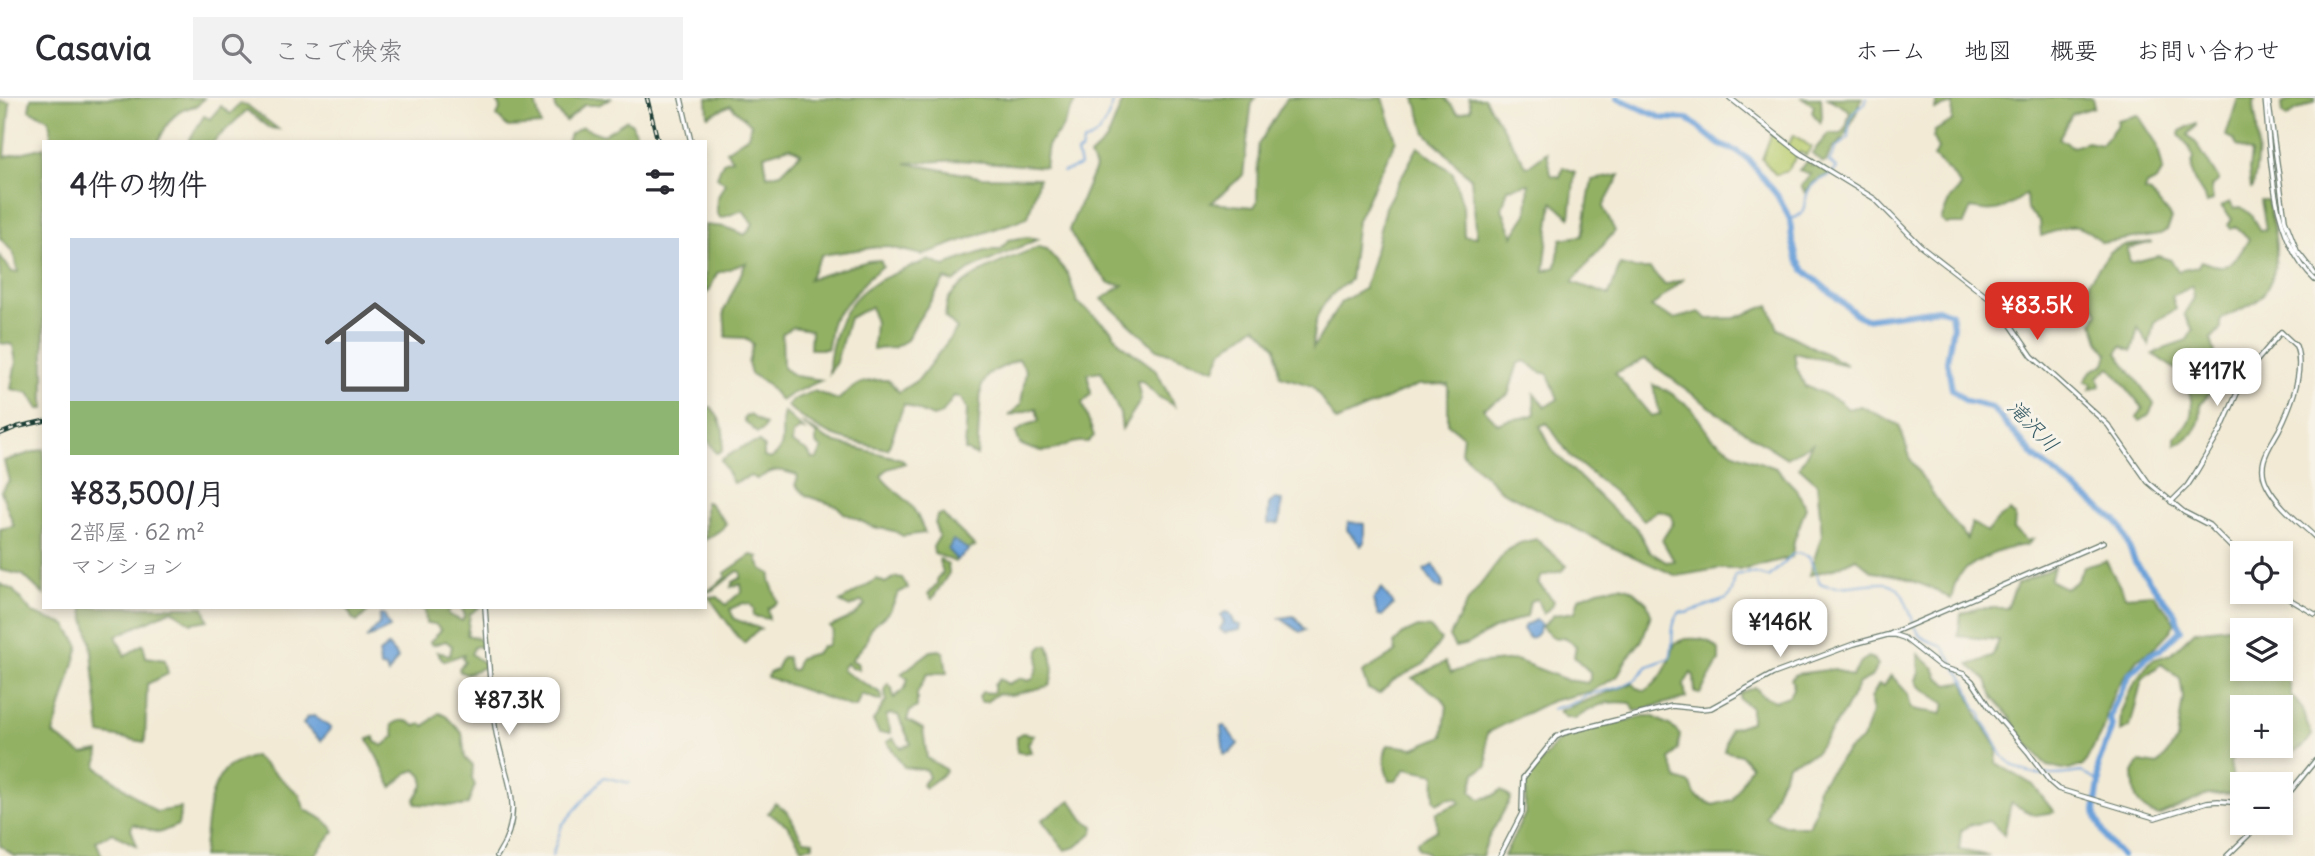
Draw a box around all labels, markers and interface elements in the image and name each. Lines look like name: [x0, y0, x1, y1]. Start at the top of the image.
search box: [193, 17, 683, 80]
text: Casavia: [35, 27, 151, 69]
icon: search: [217, 29, 255, 67]
text: ここで検索: [273, 34, 403, 67]
text: ホーム: [1855, 35, 1926, 65]
text: 地図: [1964, 35, 2012, 65]
text: 概要: [2050, 35, 2098, 65]
text: お問い合わせ: [2136, 35, 2280, 65]
icon: filters: [641, 163, 679, 201]
text: 4件の物件: [70, 165, 207, 203]
pin: ¥83.5K: [1980, 282, 2094, 342]
icon: home: [312, 284, 438, 410]
text: ¥83.5K: [2001, 290, 2073, 319]
pin: ¥117K: [2168, 348, 2266, 408]
text: ¥117K: [2188, 356, 2246, 385]
water label: 滝沢川: [2002, 394, 2065, 458]
text: ¥83,500/月: [70, 474, 225, 512]
text: 2部屋 · 62 m²: [70, 517, 205, 546]
map controls: [2230, 541, 2293, 835]
button: locate: [2230, 541, 2293, 604]
text: マンション: [70, 551, 184, 580]
pin: ¥146K: [1731, 600, 1829, 659]
text: ¥146K: [1748, 607, 1812, 636]
button: layers: [2230, 618, 2293, 681]
pin: ¥87.3K: [452, 678, 566, 737]
text: ¥87.3K: [474, 685, 544, 714]
button: +: [2230, 695, 2293, 758]
button: −: [2230, 772, 2293, 835]

